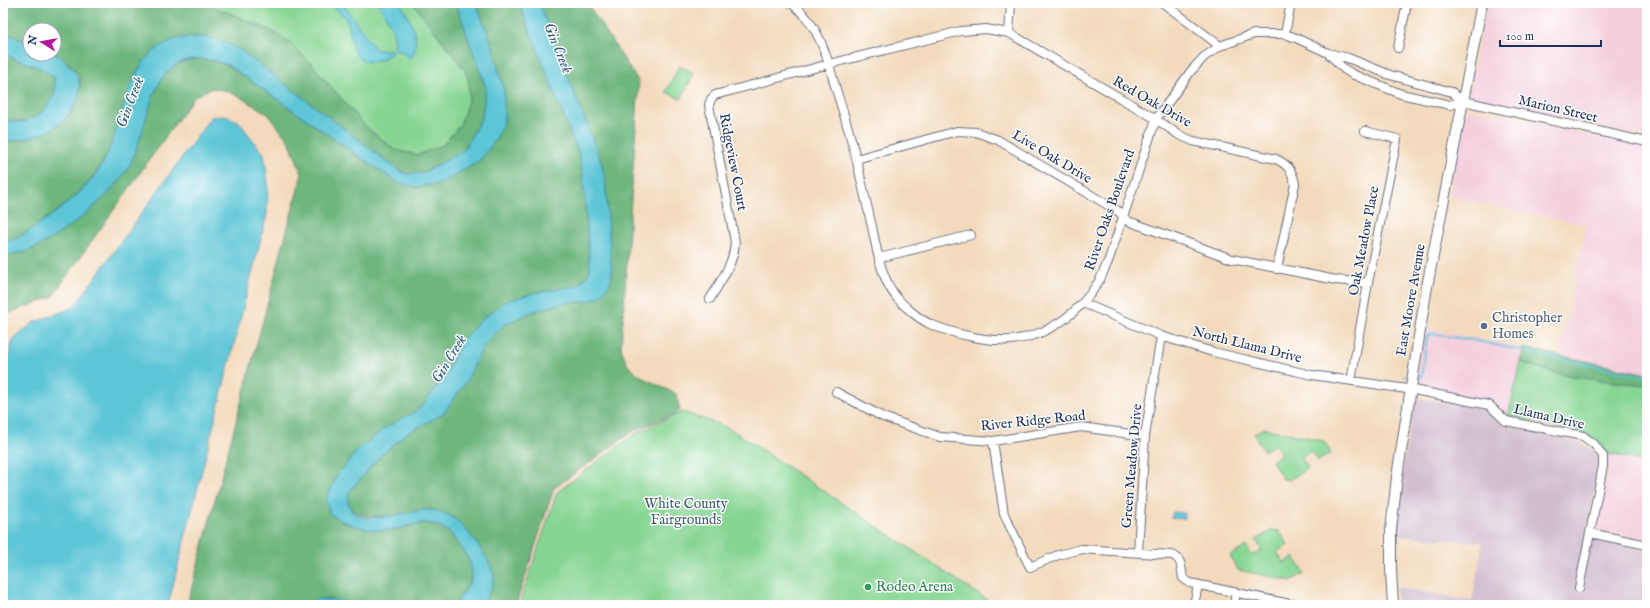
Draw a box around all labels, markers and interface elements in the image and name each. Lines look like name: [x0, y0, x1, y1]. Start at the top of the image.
water label: Gin Creek: [539, 20, 577, 76]
north arrow: [22, 22, 62, 62]
scale bar: [1500, 22, 1601, 48]
text: 100 m: [1506, 29, 1534, 44]
text: N: [25, 34, 41, 47]
street label: Red Oak Drive: [1109, 72, 1195, 132]
water label: Gin Creek: [112, 74, 148, 130]
street label: Marion Street: [1517, 91, 1600, 127]
street label: Ridgeview Court: [715, 112, 751, 213]
street label: Live Oak Drive: [1009, 126, 1096, 188]
street label: River Oaks Boulevard: [1081, 146, 1139, 273]
street label: Oak Meadow Place: [1345, 184, 1384, 297]
street label: East Moore Avenue: [1392, 242, 1430, 358]
place label: Christopher Homes: [1492, 309, 1562, 343]
marker: Christopher Homes: [1479, 321, 1489, 331]
street label: North Llama Drive: [1190, 323, 1304, 367]
water label: Gin Creek: [427, 331, 471, 387]
street label: Llama Drive: [1512, 400, 1587, 434]
street label: Green Meadow Drive: [1118, 402, 1146, 529]
street label: River Ridge Road: [980, 406, 1087, 435]
park label: White County Fairgrounds: [644, 495, 728, 529]
place label: Rodeo Arena: [876, 578, 954, 596]
marker: Rodeo Arena: [863, 582, 873, 592]

